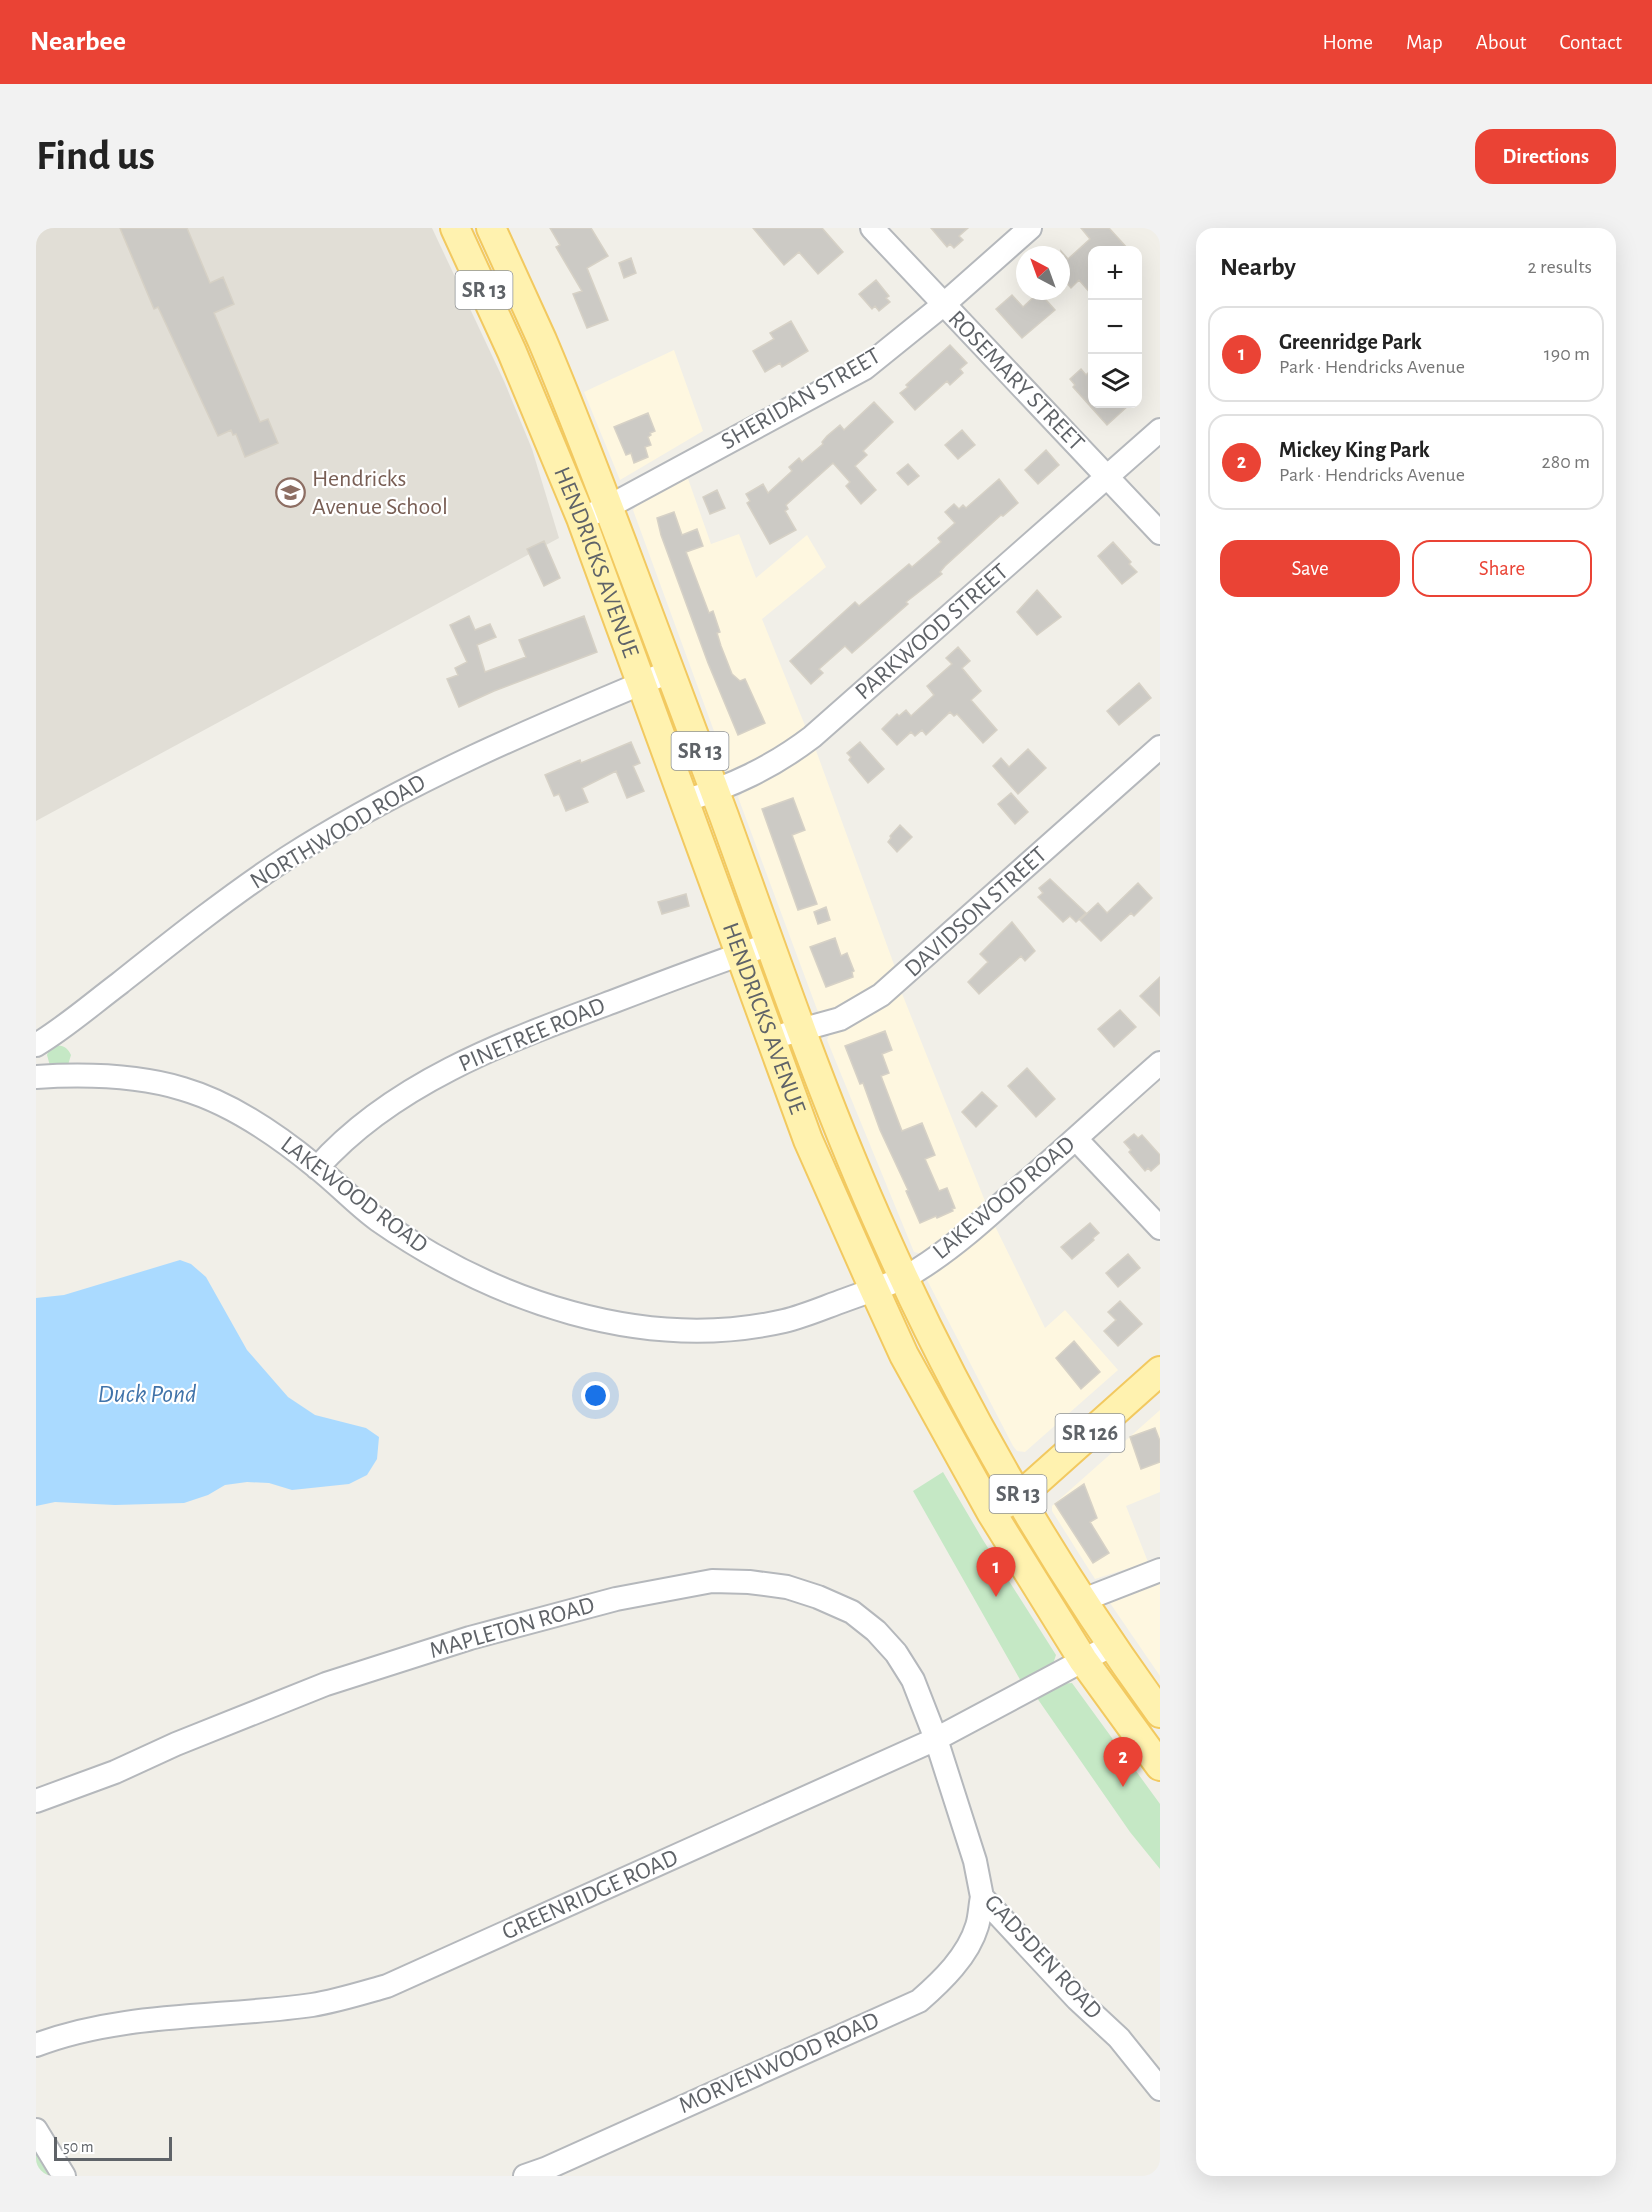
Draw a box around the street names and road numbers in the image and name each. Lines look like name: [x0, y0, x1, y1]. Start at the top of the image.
road number: SR 13: [456, 271, 512, 309]
street label: ROSEMARY STREET: [943, 306, 1089, 456]
street label: SHERIDAN STREET: [717, 344, 885, 454]
street label: HENDRICKS AVENUE: [549, 463, 643, 661]
street label: PARKWOOD STREET: [851, 559, 1013, 705]
road number: SR 13: [672, 732, 728, 770]
street label: NORTHWOOD ROAD: [246, 770, 430, 894]
street label: DAVIDSON STREET: [900, 842, 1052, 982]
street label: HENDRICKS AVENUE: [718, 920, 810, 1118]
street label: PINETREE ROAD: [455, 993, 609, 1077]
street label: LAKEWOOD ROAD: [276, 1132, 432, 1258]
street label: LAKEWOOD ROAD: [929, 1132, 1079, 1264]
road number: SR 126: [1056, 1414, 1124, 1452]
road number: SR 13: [990, 1475, 1046, 1513]
street label: MAPLETON ROAD: [427, 1593, 597, 1663]
street label: GREENRIDGE ROAD: [498, 1845, 682, 1945]
street label: GADSDEN ROAD: [980, 1890, 1106, 2024]
street label: MORVENWOOD ROAD: [675, 2008, 883, 2118]

